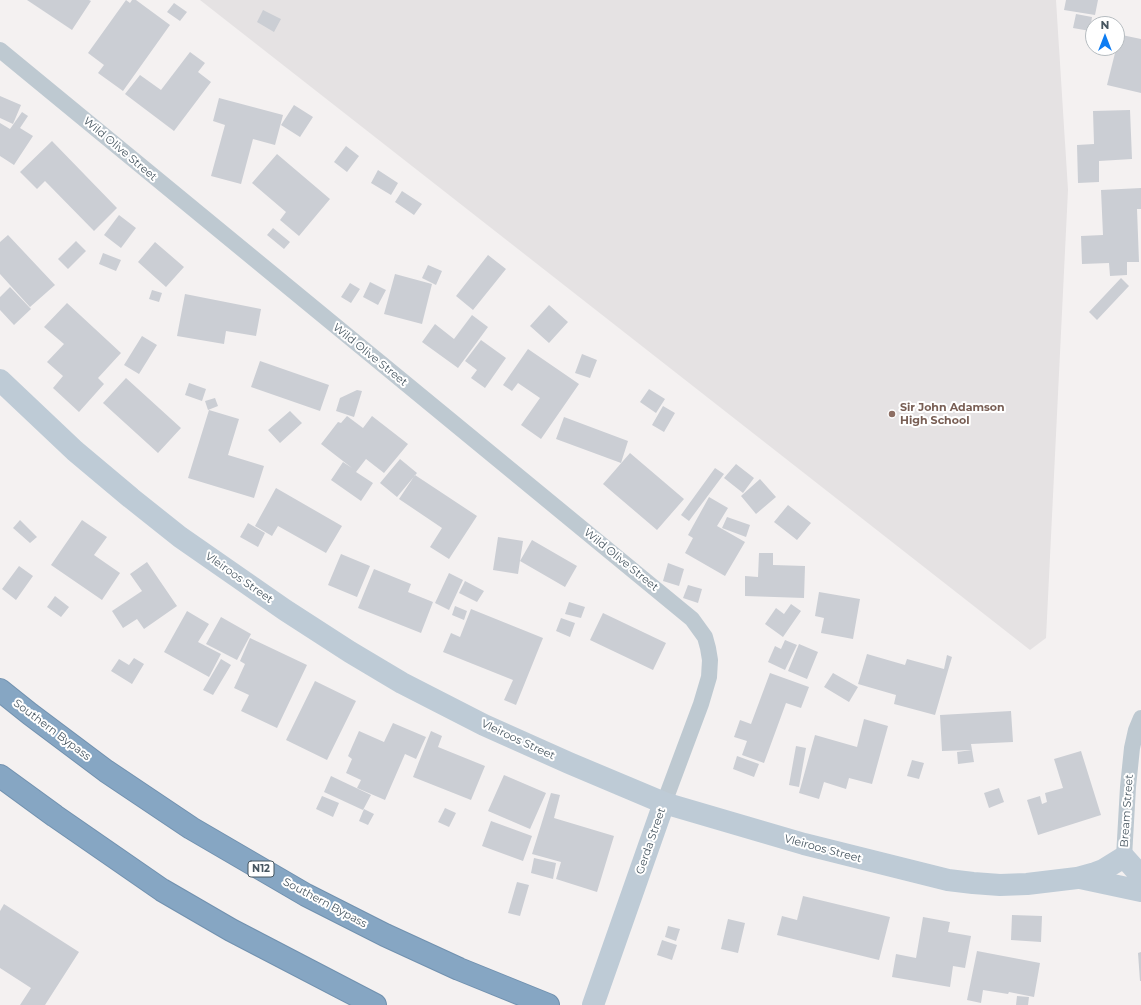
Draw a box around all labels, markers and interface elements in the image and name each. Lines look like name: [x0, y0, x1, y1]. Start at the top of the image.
north arrow: [1085, 16, 1125, 56]
text: N: [1101, 18, 1109, 32]
street label: Wild Olive Street: [81, 114, 159, 184]
street label: Wild Olive Street: [330, 321, 410, 389]
place label: Sir John Adamson High School: [900, 401, 1005, 427]
marker: Sir John Adamson High School: [887, 409, 897, 419]
street label: Wild Olive Street: [581, 526, 661, 594]
street label: Vleiroos Street: [203, 550, 275, 606]
street label: Southern Bypass: [11, 697, 93, 763]
street label: Vleiroos Street: [479, 717, 557, 763]
street label: Bream Street: [1118, 774, 1136, 848]
street label: Gerda Street: [633, 806, 669, 876]
street label: Vleiroos Street: [783, 832, 863, 866]
road number: N12: [248, 861, 274, 877]
street label: Southern Bypass: [281, 875, 369, 931]

